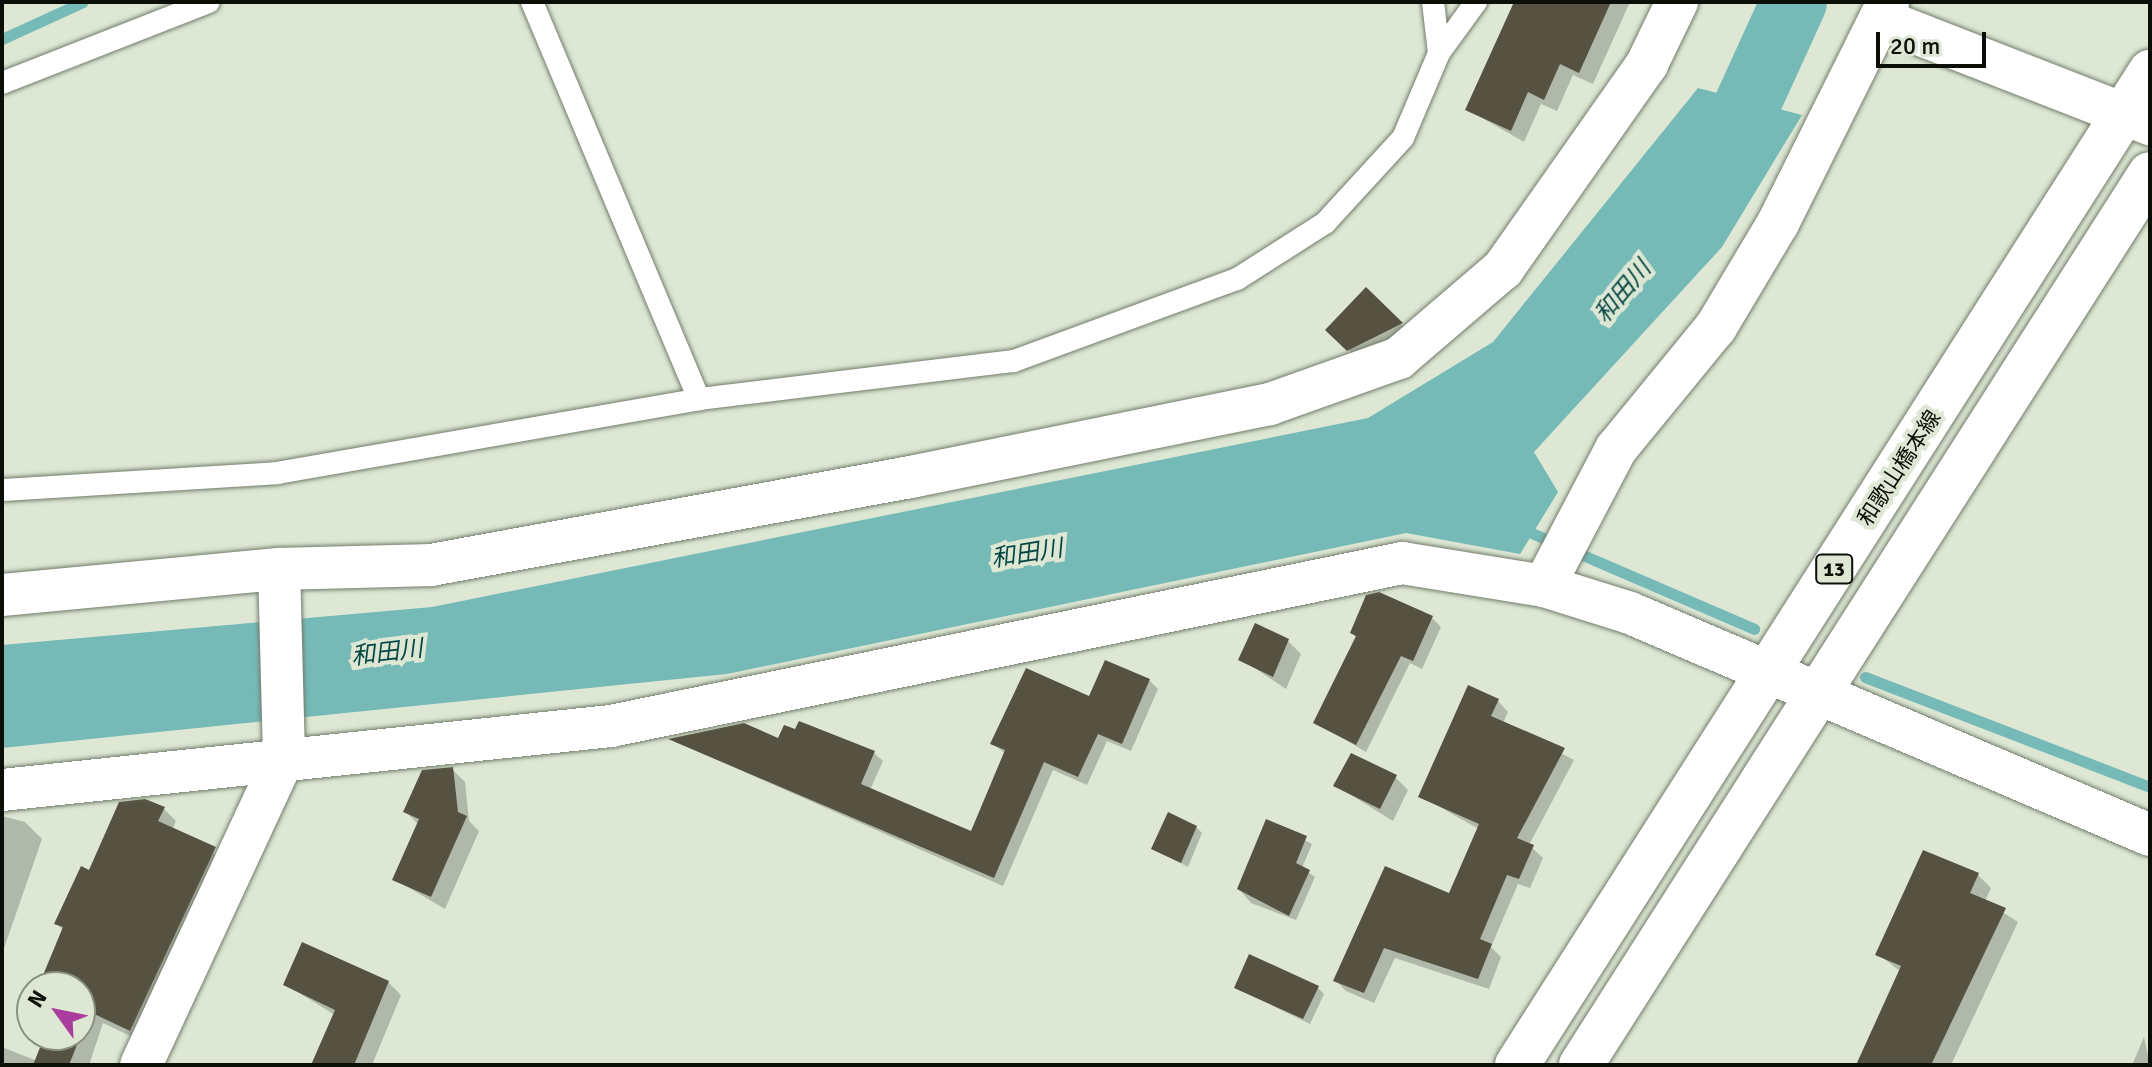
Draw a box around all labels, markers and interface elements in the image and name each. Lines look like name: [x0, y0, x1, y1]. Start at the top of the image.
scale bar: [1880, 16, 1990, 66]
text: 20 m: [1890, 31, 1940, 61]
water label: 和田川: [1589, 255, 1657, 329]
street label: 和歌山橋本線: [1852, 405, 1946, 531]
water label: 和田川: [989, 534, 1065, 574]
road number: 13: [1814, 553, 1854, 585]
water label: 和田川: [350, 634, 424, 672]
north arrow: [16, 971, 96, 1051]
text: N: [22, 985, 53, 1013]

